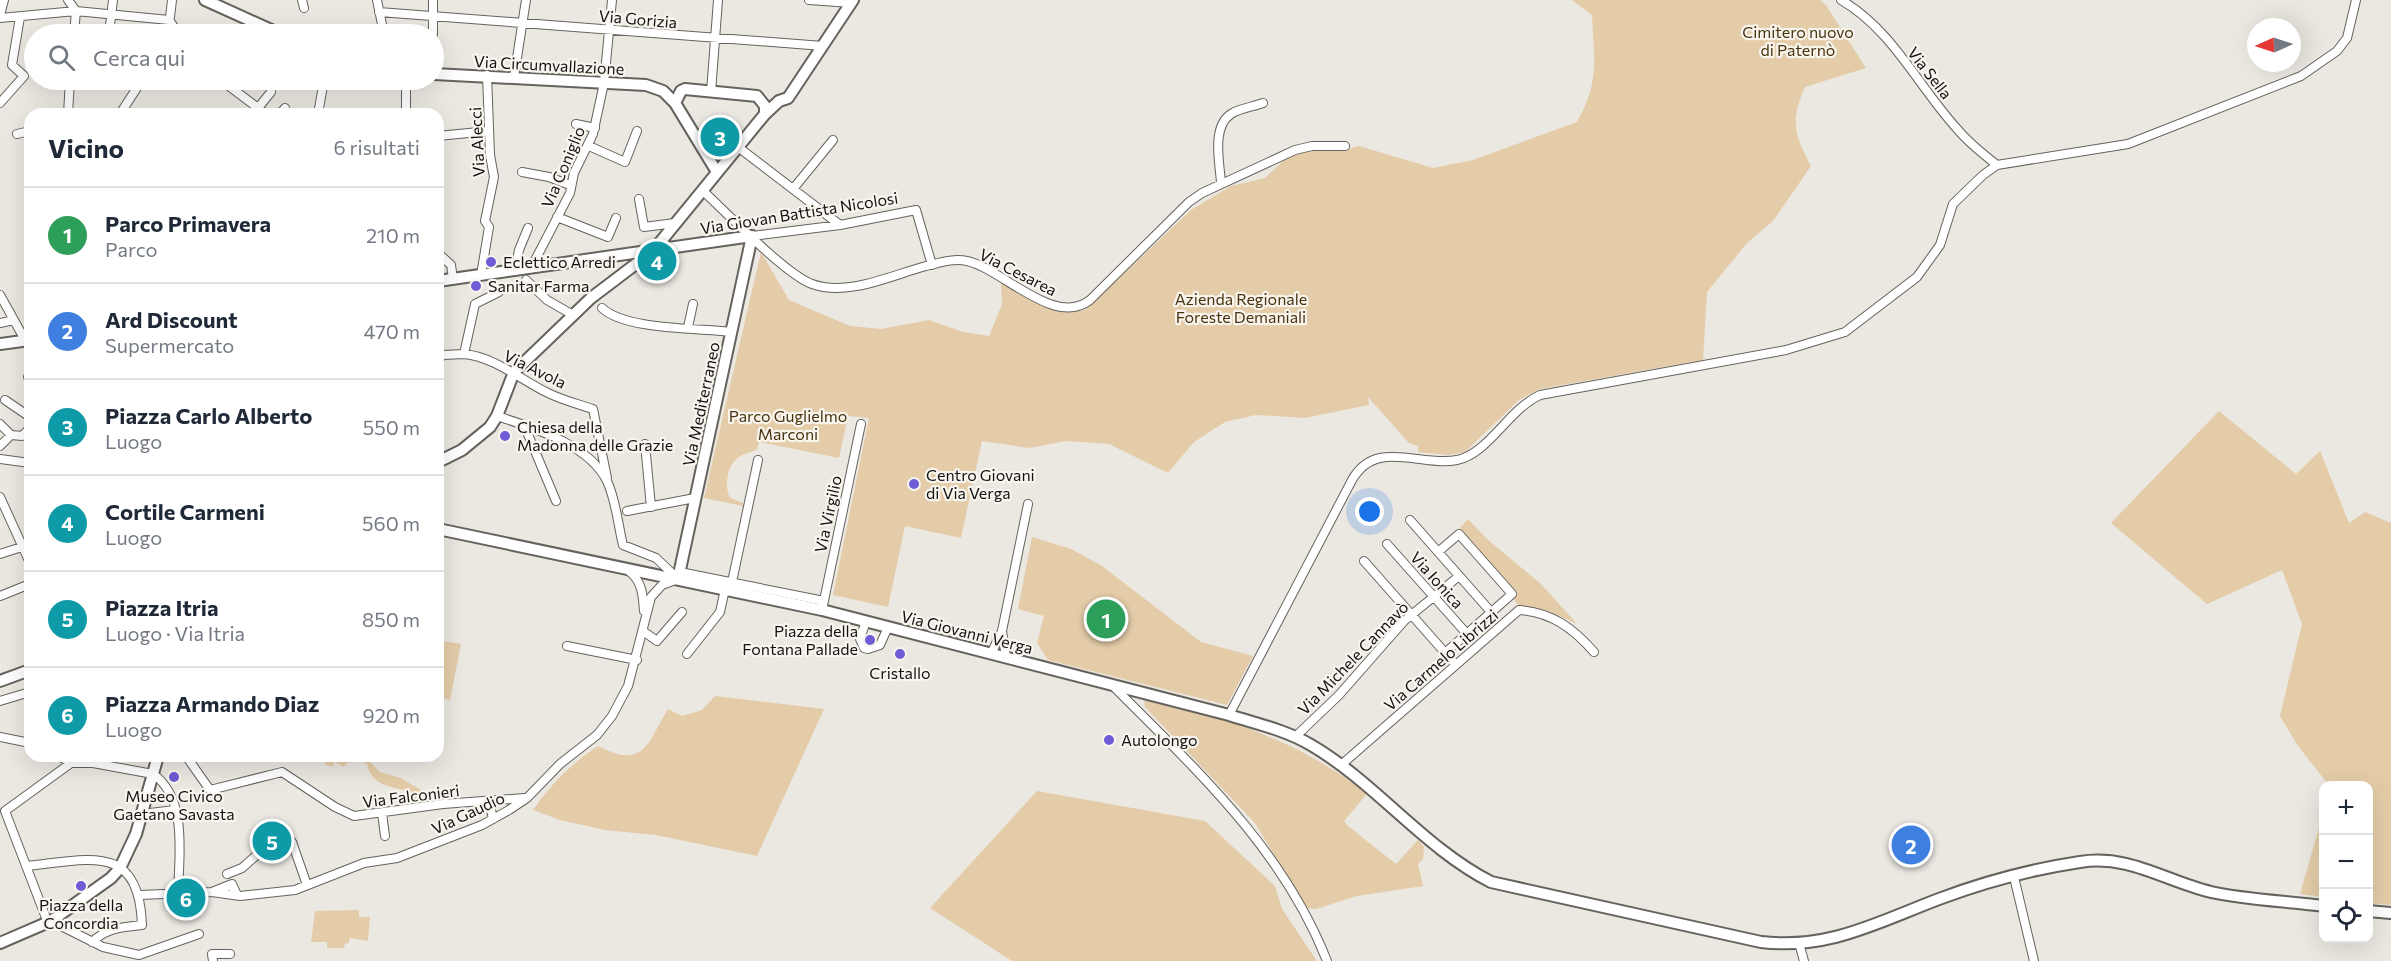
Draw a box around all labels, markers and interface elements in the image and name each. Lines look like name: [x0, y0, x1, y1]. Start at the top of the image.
street label: Via Gorizia: [598, 6, 678, 31]
north arrow: [2247, 18, 2301, 72]
park label: Cimitero nuovo di Paternò: [1742, 22, 1854, 59]
search box: [24, 24, 444, 90]
icon: search: [45, 41, 78, 74]
street label: Via Sella: [1904, 43, 1957, 103]
text: Cerca qui: [93, 44, 185, 71]
street label: Via Circumvallazione: [473, 51, 625, 78]
street label: Via Alecci: [465, 107, 488, 177]
pin: 3: [700, 114, 740, 160]
street label: Via Coniglio: [537, 123, 588, 210]
text: Vicino: [48, 132, 124, 163]
text: 6 risultati: [334, 135, 420, 159]
street label: Via Giovan Battista Nicolosi: [699, 187, 899, 238]
text: Parco Primavera: [105, 210, 271, 237]
text: 1: [63, 223, 72, 247]
text: 210 m: [366, 223, 420, 247]
text: Parco: [105, 237, 158, 261]
pin: 4: [638, 238, 676, 284]
street label: Via Cesarea: [976, 244, 1060, 299]
place label: Eclettico Arredi: [503, 252, 616, 271]
marker: Eclettico Arredi: [484, 255, 498, 269]
place label: Sanitar Farma: [488, 276, 589, 295]
marker: Sanitar Farma: [469, 279, 483, 293]
park label: Azienda Regionale Foreste Demaniali: [1175, 289, 1307, 326]
text: Ard Discount: [105, 306, 238, 333]
text: 2: [62, 319, 73, 343]
text: 470 m: [364, 319, 420, 343]
text: Supermercato: [105, 333, 234, 357]
street label: Via Mediterraneo: [678, 340, 723, 468]
street label: Via Avola: [501, 345, 569, 392]
text: Piazza Carlo Alberto: [105, 402, 312, 429]
park label: Parco Guglielmo Marconi: [729, 406, 847, 443]
text: 3: [62, 415, 73, 439]
text: 550 m: [363, 415, 420, 439]
place label: Chiesa della Madonna delle Grazie: [517, 417, 673, 454]
text: Luogo: [105, 429, 162, 453]
marker: Chiesa della Madonna delle Grazie: [498, 429, 512, 443]
place label: Centro Giovani di Via Verga: [926, 465, 1035, 502]
street label: Via Virgilio: [810, 474, 845, 554]
marker: Centro Giovani di Via Verga: [907, 477, 921, 491]
your location: [1355, 497, 1384, 526]
text: Cortile Carmeni: [105, 498, 265, 525]
text: 4: [61, 511, 74, 535]
text: 560 m: [362, 511, 420, 535]
text: Luogo: [105, 525, 162, 549]
street label: Via Ionica: [1407, 547, 1468, 612]
text: Piazza Itria: [105, 594, 219, 621]
pin: 1: [1086, 596, 1126, 642]
street label: Via Michele Cannavò: [1294, 597, 1412, 718]
street label: Via Carmelo Librizzi: [1380, 605, 1501, 714]
street label: Via Giovanni Verga: [899, 606, 1035, 657]
text: 5: [62, 607, 73, 631]
text: 850 m: [362, 607, 420, 631]
text: Luogo · Via Itria: [105, 621, 245, 645]
place label: Piazza della Fontana Pallade: [742, 621, 858, 658]
marker: Piazza della Fontana Pallade: [863, 633, 877, 647]
marker: Cristallo: [893, 647, 907, 661]
place label: Cristallo: [869, 663, 931, 682]
text: Piazza Armando Diaz: [105, 690, 319, 717]
text: 6: [61, 703, 74, 727]
text: 920 m: [363, 703, 420, 727]
text: Luogo: [105, 717, 162, 741]
place label: Autolongo: [1121, 730, 1198, 749]
marker: Autolongo: [1102, 733, 1116, 747]
marker: Museo Civico Gaetano Savasta: [167, 770, 181, 784]
street label: Via Falconieri: [361, 780, 460, 811]
map controls: [2319, 781, 2373, 943]
button: +: [2319, 781, 2373, 835]
place label: Museo Civico Gaetano Savasta: [113, 786, 235, 823]
street label: Via Gaudio: [428, 787, 507, 838]
pin: 5: [252, 818, 292, 864]
pin: 2: [1892, 822, 1930, 868]
button: −: [2319, 835, 2373, 889]
pin: 6: [166, 876, 206, 920]
marker: Piazza della Concordia: [74, 879, 88, 893]
button: locate: [2319, 889, 2373, 943]
place label: Piazza della Concordia: [39, 895, 123, 932]

